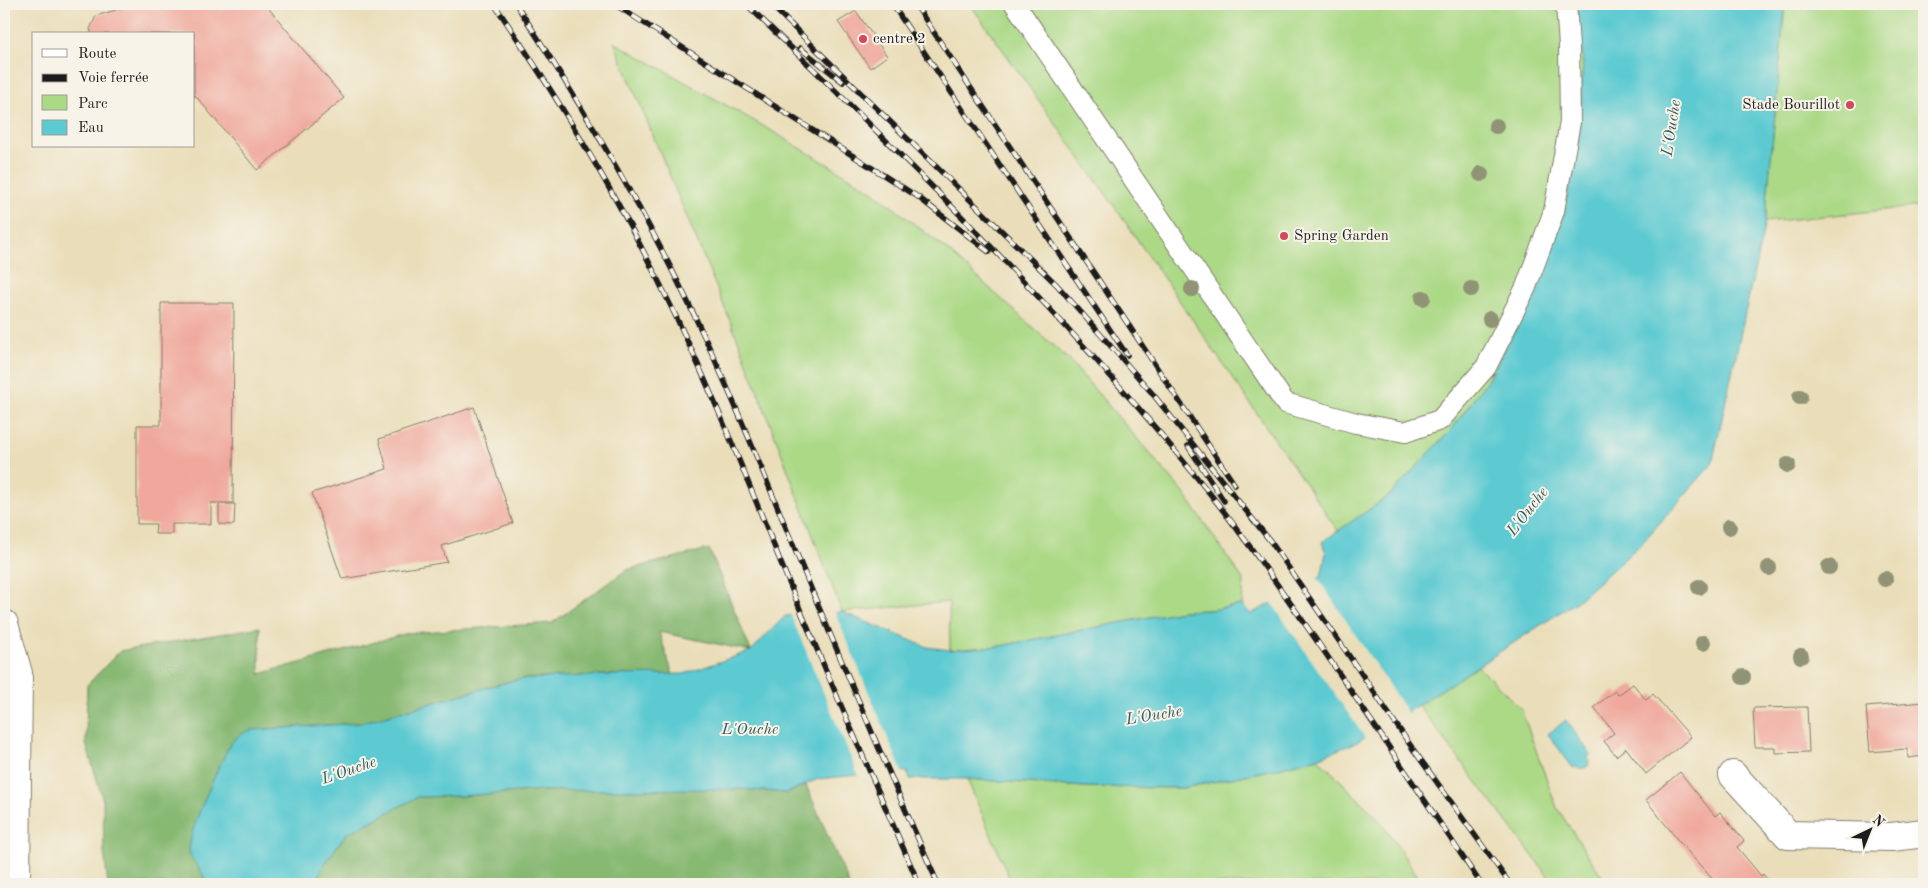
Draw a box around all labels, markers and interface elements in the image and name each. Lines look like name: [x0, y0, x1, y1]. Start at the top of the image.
legend: [32, 32, 195, 148]
place label: centre 2: [873, 32, 926, 47]
marker: centre 2: [857, 33, 869, 45]
text: Route: [78, 47, 116, 62]
text: Voie ferrée: [78, 71, 149, 86]
text: Parc: [78, 97, 108, 112]
water label: L'Ouche: [1660, 98, 1684, 158]
place label: Stade Bourillot: [1742, 98, 1840, 113]
marker: Stade Bourillot: [1844, 99, 1856, 111]
text: Eau: [78, 121, 104, 136]
place label: Spring Garden: [1294, 229, 1389, 244]
marker: Spring Garden: [1278, 230, 1290, 242]
water label: L'Ouche: [1504, 484, 1552, 540]
water label: L'Ouche: [1124, 704, 1184, 728]
water label: L'Ouche: [721, 722, 779, 738]
water label: L'Ouche: [319, 754, 379, 788]
north arrow: [1846, 806, 1896, 856]
text: N: [1869, 812, 1887, 830]

